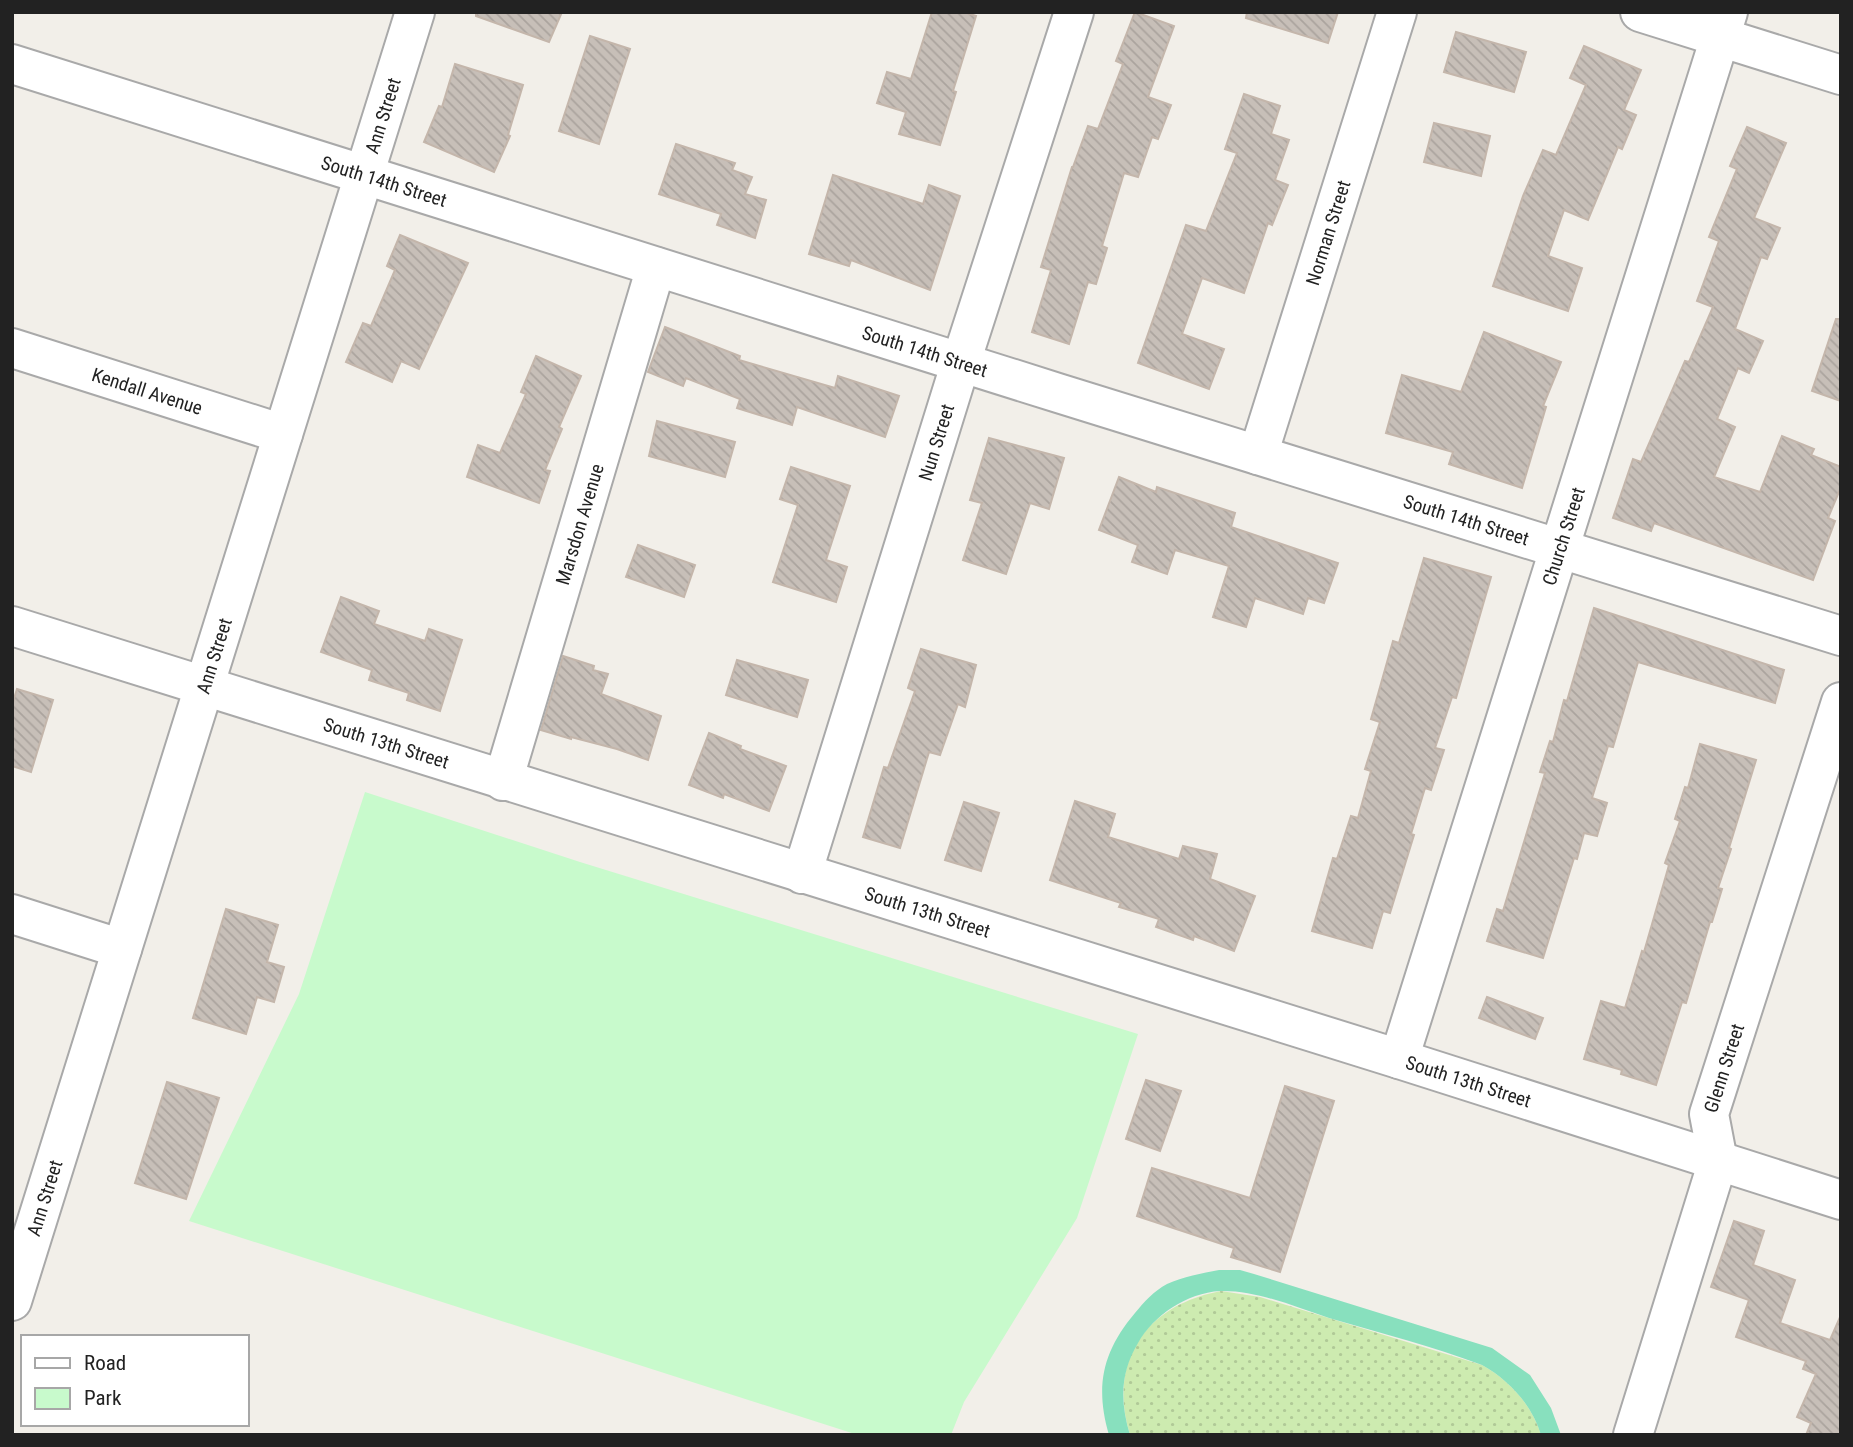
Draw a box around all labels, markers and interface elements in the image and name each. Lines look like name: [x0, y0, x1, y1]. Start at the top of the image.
street label: Ann Street: [360, 75, 405, 156]
street label: South 14th Street: [318, 150, 450, 212]
street label: Norman Street: [1301, 177, 1355, 288]
street label: South 14th Street: [859, 321, 991, 382]
street label: Kendall Avenue: [89, 363, 206, 419]
street label: Nun Street: [913, 401, 959, 484]
street label: Marsdon Avenue: [551, 461, 608, 587]
street label: Church Street: [1537, 484, 1589, 588]
street label: South 14th Street: [1401, 489, 1532, 550]
street label: Ann Street: [191, 615, 236, 697]
street label: South 13th Street: [321, 712, 452, 773]
street label: South 13th Street: [862, 881, 993, 942]
street label: Glenn Street: [1699, 1021, 1749, 1115]
street label: South 13th Street: [1403, 1050, 1534, 1112]
street label: Ann Street: [22, 1157, 67, 1239]
legend: [21, 1335, 248, 1426]
text: Road: [84, 1351, 126, 1375]
text: Park: [84, 1386, 122, 1410]

